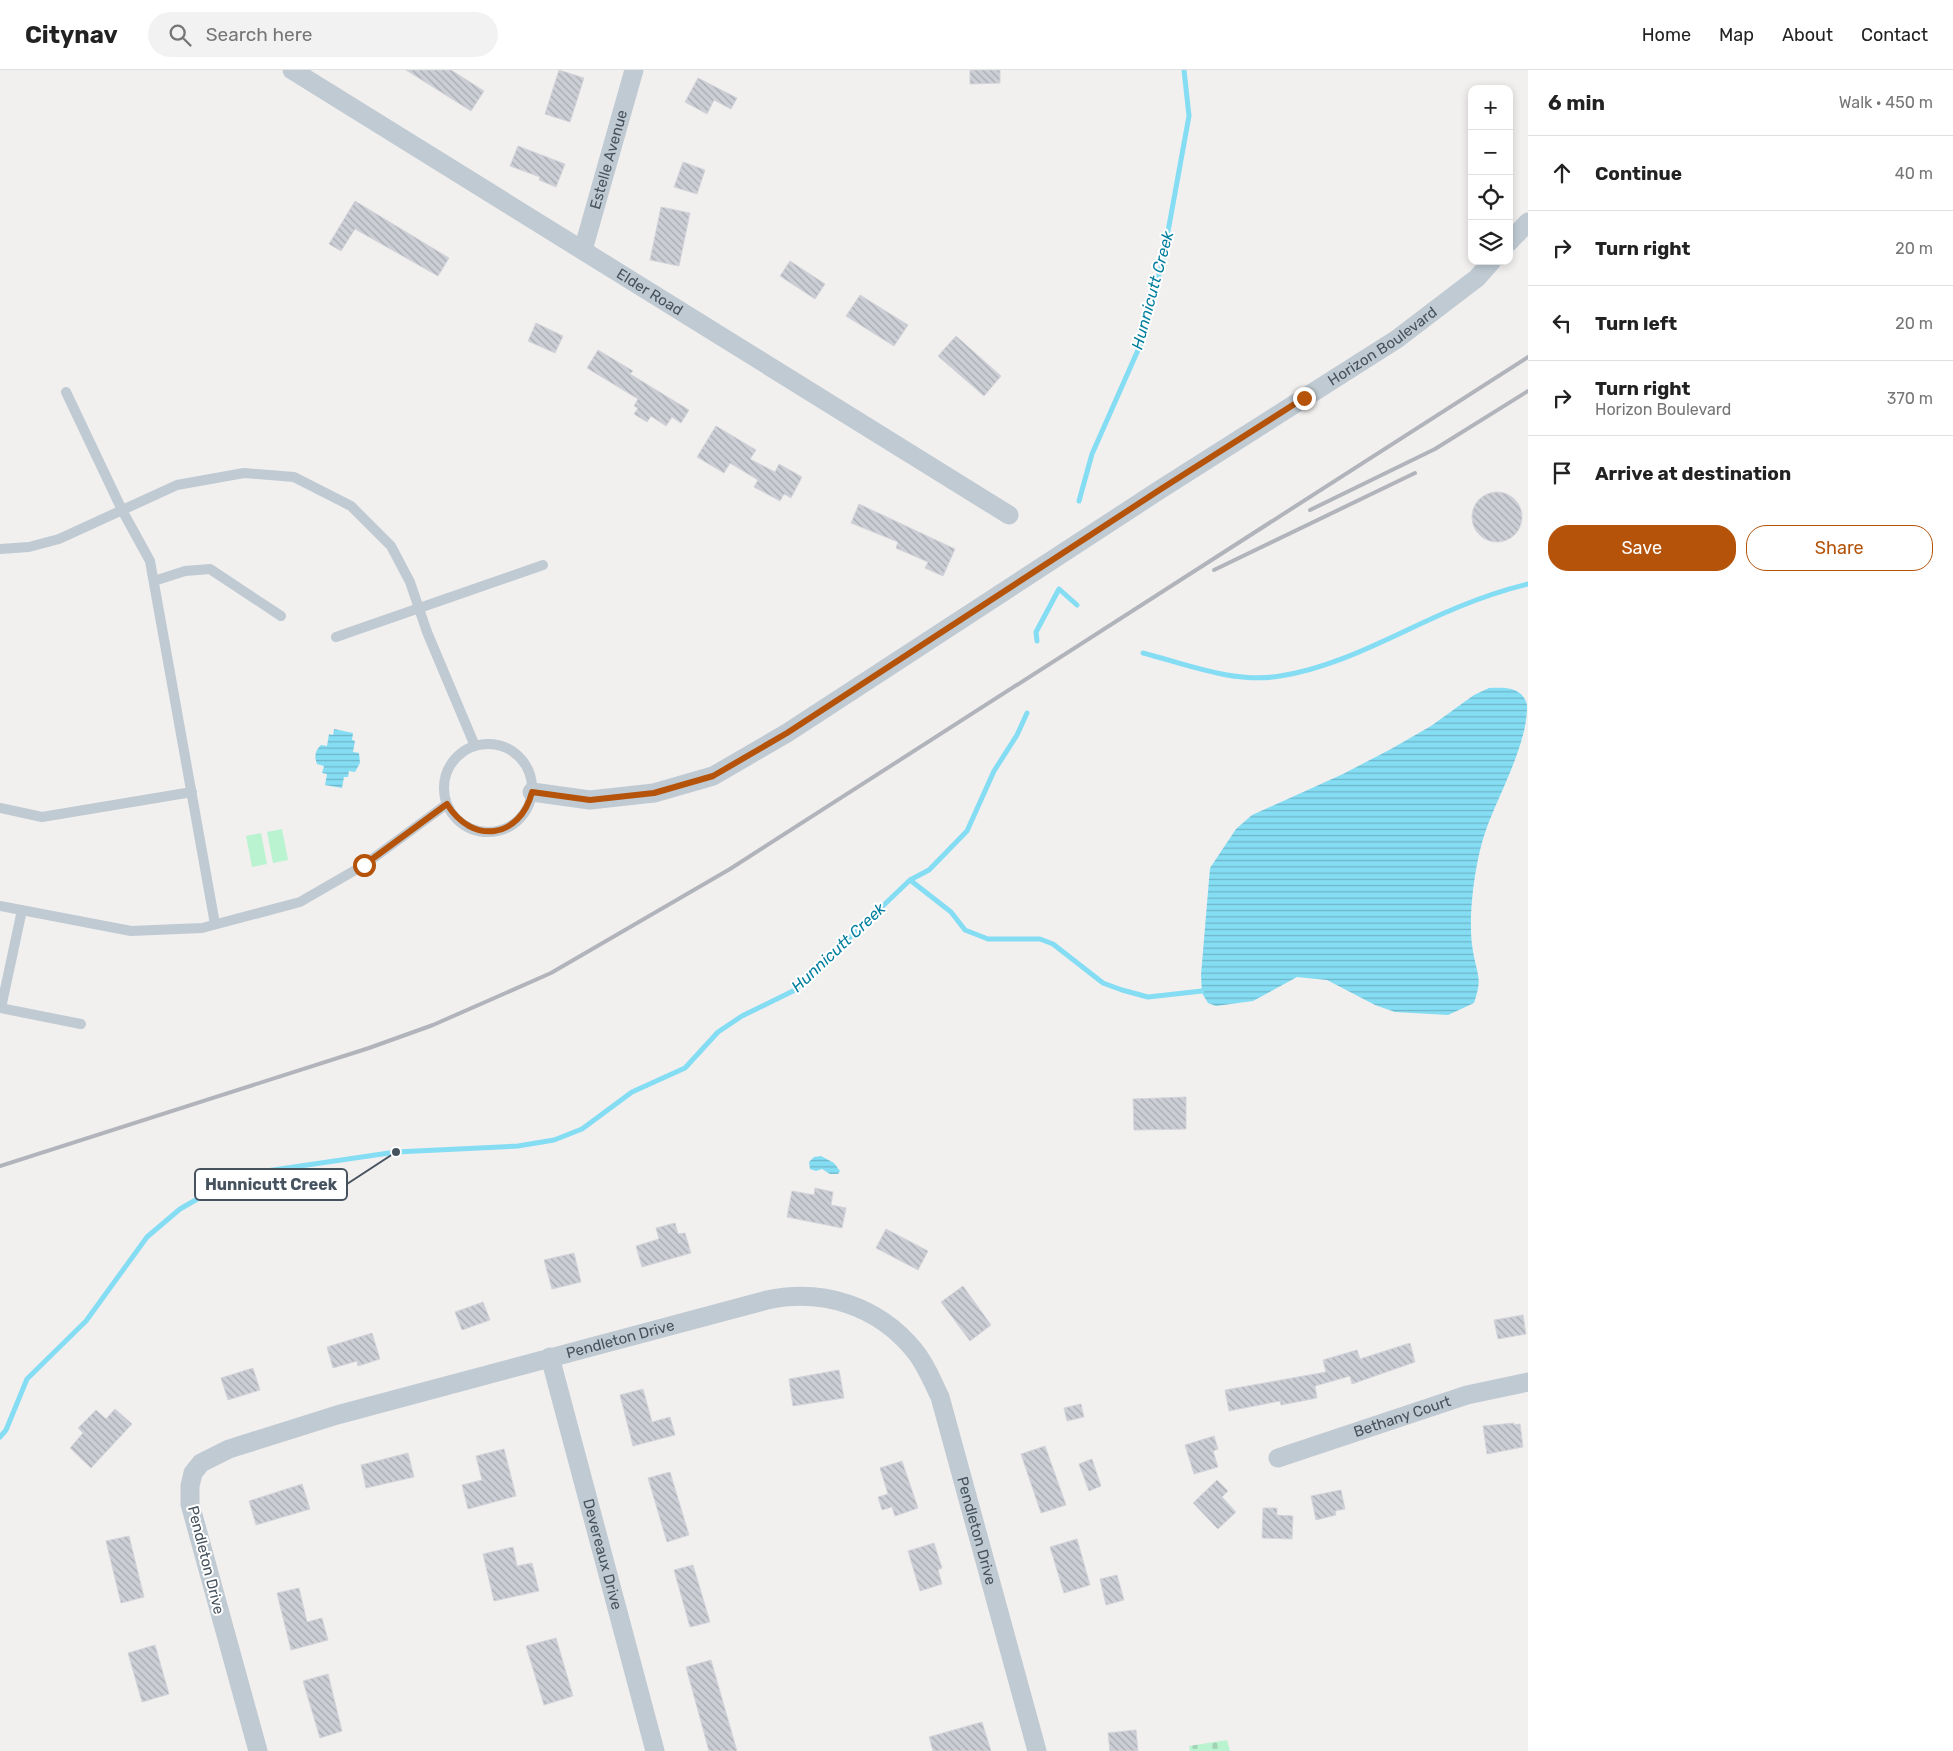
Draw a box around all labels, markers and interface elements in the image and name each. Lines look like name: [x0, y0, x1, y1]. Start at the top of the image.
search box: [148, 12, 498, 57]
text: Citynav: [25, 21, 118, 49]
icon: search: [166, 21, 194, 49]
text: Search here: [206, 23, 312, 46]
text: Home: [1642, 24, 1691, 46]
text: Map: [1719, 24, 1754, 46]
text: About: [1782, 24, 1833, 46]
text: Contact: [1861, 24, 1928, 46]
map controls: [1468, 85, 1513, 265]
button: +: [1468, 85, 1513, 130]
text: 6 min: [1548, 90, 1605, 115]
text: Walk · 450 m: [1839, 93, 1933, 112]
street label: Estelle Avenue: [586, 108, 631, 211]
button: −: [1468, 130, 1513, 175]
icon: ahead: [1548, 159, 1576, 187]
text: Continue: [1595, 162, 1682, 185]
text: 40 m: [1895, 164, 1933, 183]
button: locate: [1468, 175, 1513, 220]
button: layers: [1468, 220, 1513, 265]
water label: Hunnicutt Creek: [1128, 228, 1178, 351]
icon: right: [1548, 234, 1576, 262]
text: Turn right: [1595, 237, 1690, 260]
text: 20 m: [1895, 239, 1933, 258]
street label: Elder Road: [613, 265, 686, 319]
street label: Horizon Boulevard: [1325, 303, 1441, 390]
icon: left: [1548, 309, 1576, 337]
text: Turn left: [1595, 312, 1677, 335]
text: 20 m: [1895, 314, 1933, 333]
text: Turn right: [1595, 377, 1690, 400]
icon: right: [1548, 384, 1576, 412]
route end: [1293, 387, 1316, 410]
text: 370 m: [1887, 389, 1933, 408]
text: Horizon Boulevard: [1595, 400, 1731, 419]
icon: arrive: [1548, 459, 1576, 487]
text: Arrive at destination: [1595, 462, 1791, 485]
button: Save: [1548, 525, 1736, 571]
button: Share: [1746, 525, 1933, 571]
route start: [353, 854, 376, 877]
water label: Hunnicutt Creek: [787, 898, 890, 996]
callout: Hunnicutt Creek: [195, 1169, 347, 1200]
text: Hunnicutt Creek: [205, 1175, 338, 1194]
street label: Pendleton Drive: [564, 1316, 676, 1362]
street label: Bethany Court: [1351, 1392, 1453, 1441]
street label: Pendleton Drive: [953, 1475, 1000, 1587]
street label: Devereaux Drive: [579, 1497, 626, 1612]
street label: Pendleton Drive: [184, 1504, 228, 1616]

